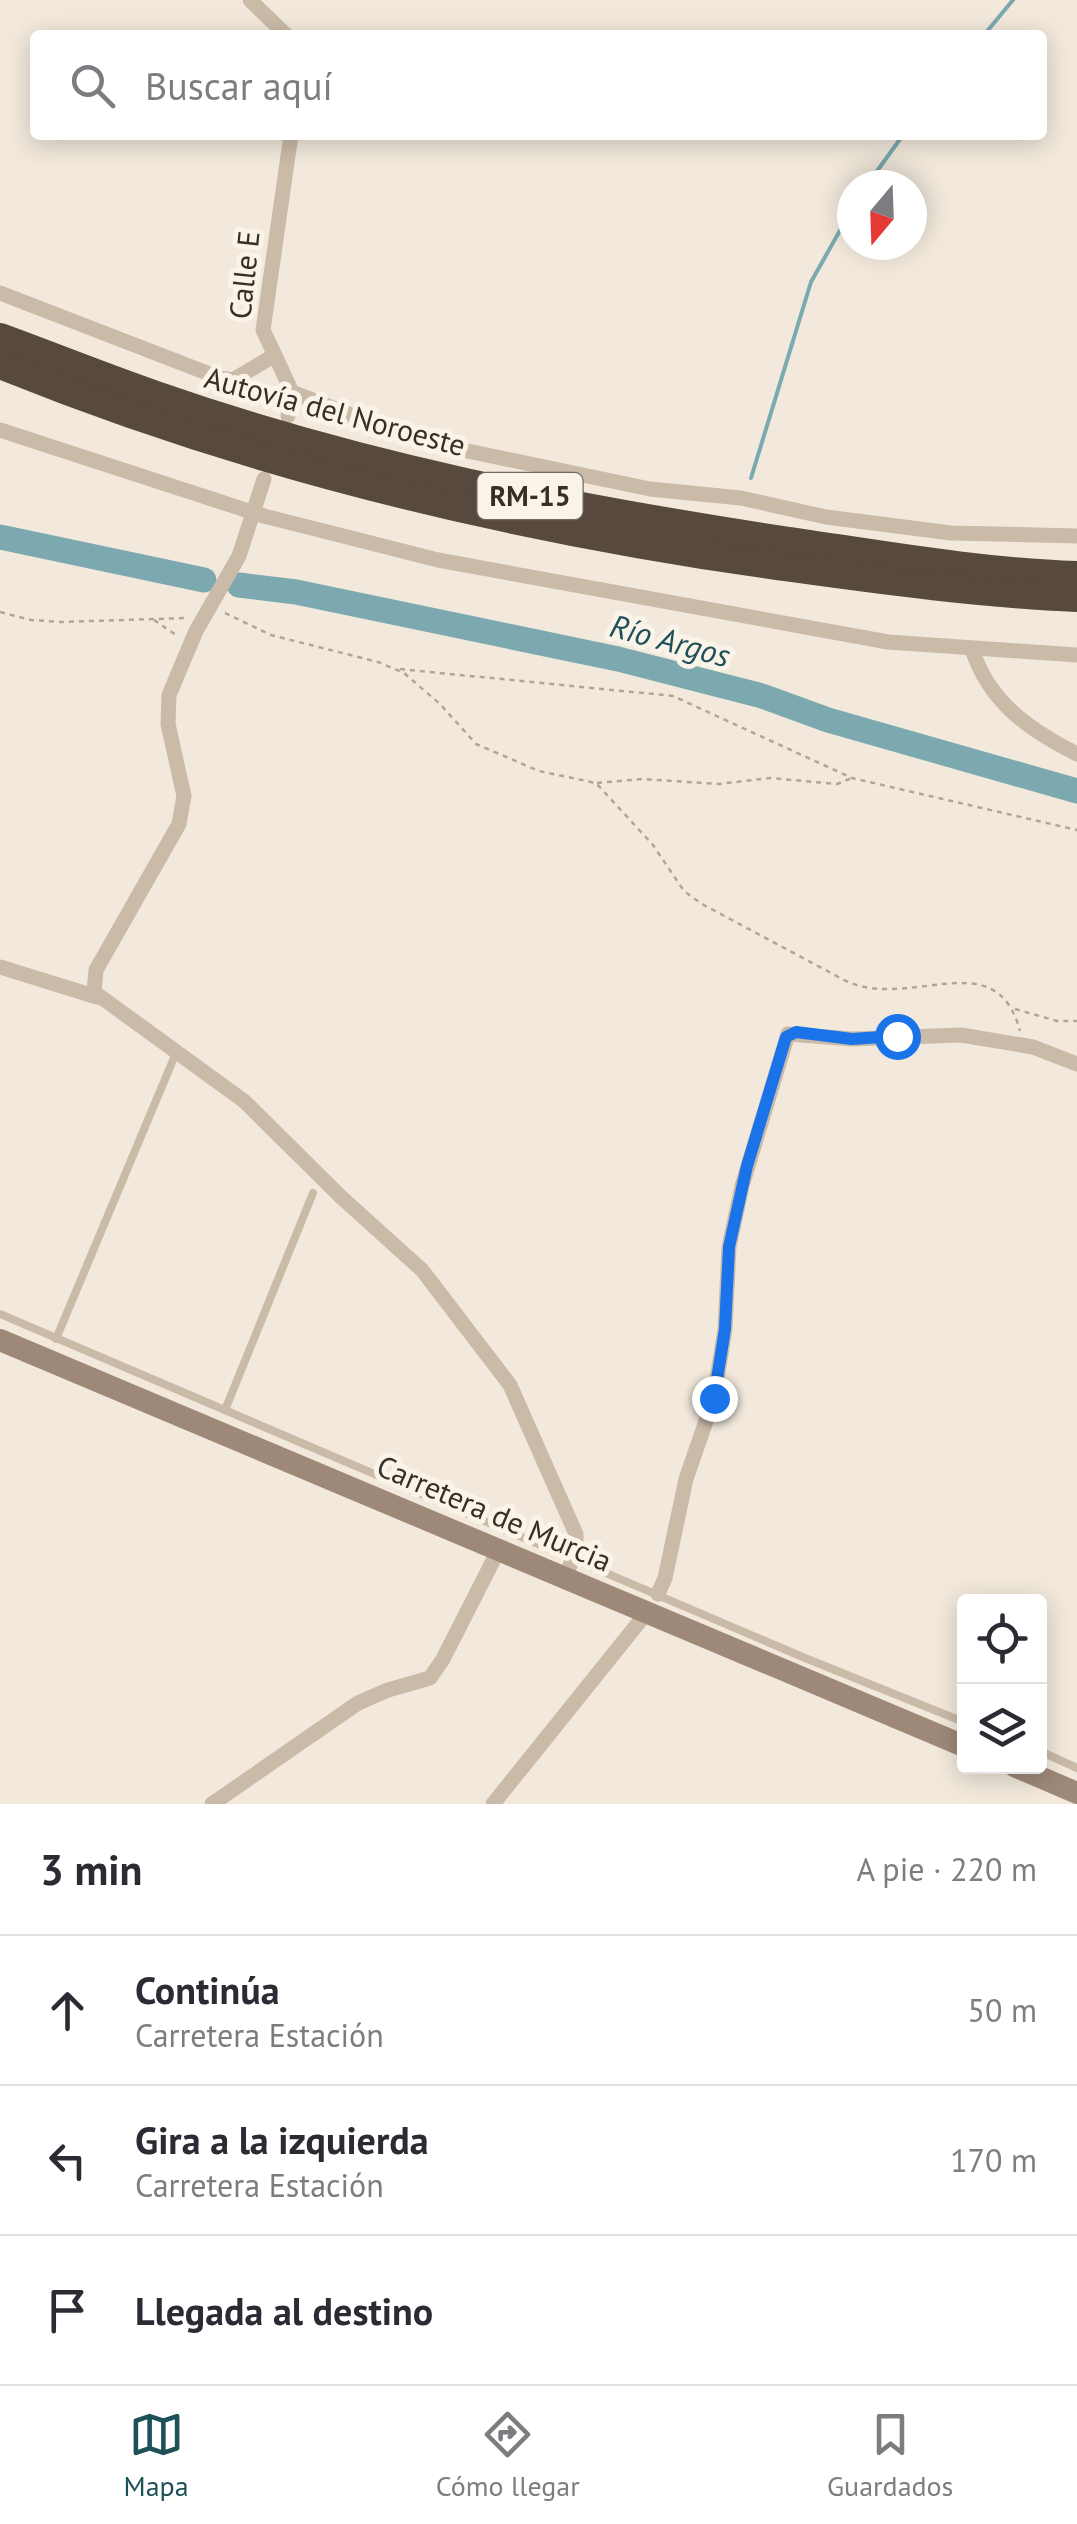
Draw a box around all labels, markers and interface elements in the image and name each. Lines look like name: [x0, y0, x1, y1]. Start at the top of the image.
search box: [30, 30, 1047, 140]
icon: search: [65, 58, 120, 113]
text: Buscar aquí: [145, 61, 333, 110]
north arrow: [837, 170, 927, 260]
street label: Calle E: [219, 229, 268, 321]
street label: Autovía del Noroeste: [201, 357, 470, 464]
road number: RM-15: [478, 473, 582, 519]
water label: Río Argos: [606, 604, 735, 676]
route start: [875, 1014, 921, 1060]
route end: [692, 1376, 738, 1422]
street label: Carretera de Murcia: [371, 1446, 618, 1580]
map controls: [957, 1594, 1047, 1774]
button: locate: [957, 1594, 1047, 1684]
button: layers: [957, 1684, 1047, 1774]
text: 3 min: [40, 1842, 142, 1897]
text: A pie · 220 m: [856, 1848, 1037, 1890]
text: Continúa: [135, 1965, 279, 2014]
icon: ahead: [40, 1983, 95, 2038]
text: 50 m: [968, 1989, 1037, 2031]
text: Carretera Estación: [135, 2014, 384, 2056]
text: Gira a la izquierda: [135, 2115, 429, 2164]
icon: left: [40, 2133, 95, 2188]
text: 170 m: [950, 2139, 1037, 2181]
text: Carretera Estación: [135, 2164, 384, 2206]
icon: arrive: [40, 2283, 95, 2338]
text: Llegada al destino: [135, 2286, 433, 2335]
tab: Mapa: [124, 2407, 189, 2504]
tab: Cómo llegar: [436, 2407, 580, 2504]
tab: Guardados: [827, 2407, 953, 2504]

